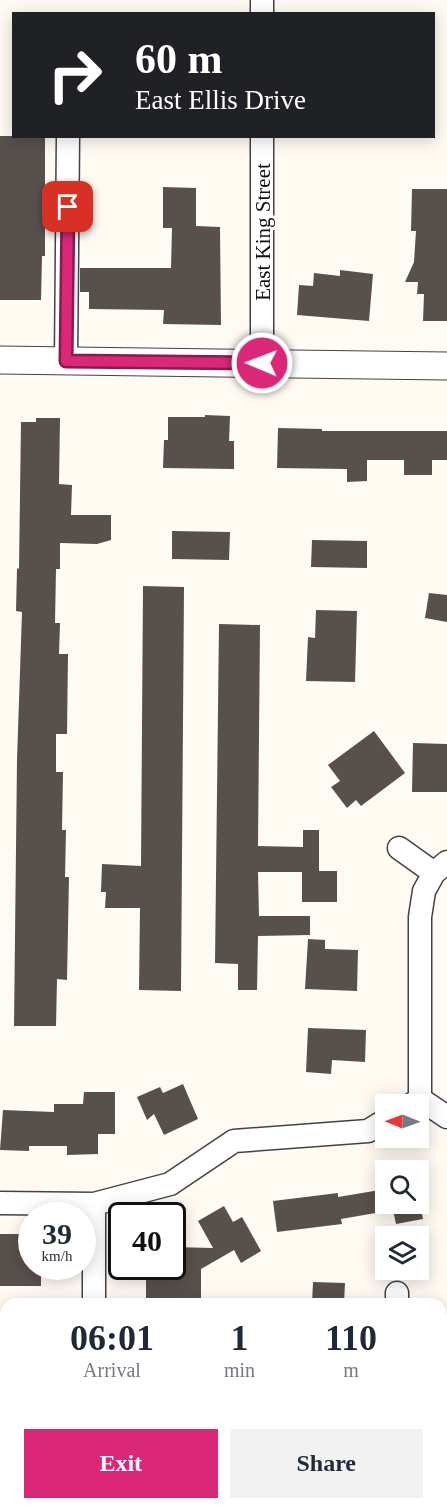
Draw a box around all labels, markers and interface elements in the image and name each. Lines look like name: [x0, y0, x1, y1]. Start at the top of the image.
icon: right: [36, 36, 114, 114]
text: 60 m: [135, 36, 223, 82]
text: East Ellis Drive: [135, 85, 306, 115]
street label: East King Street: [251, 163, 275, 301]
pin: [42, 181, 93, 232]
icon: arrive: [51, 190, 84, 223]
position arrow: [230, 331, 294, 395]
north arrow: [375, 1094, 429, 1148]
map controls: [375, 1094, 429, 1280]
button: search: [375, 1160, 429, 1214]
speed limit sign: 40: [108, 1202, 186, 1280]
text: 39: [42, 1217, 72, 1250]
button: layers: [375, 1226, 429, 1280]
text: km/h: [42, 1248, 72, 1264]
text: 06:01: [70, 1318, 154, 1358]
text: 1: [230, 1318, 248, 1358]
text: 110: [325, 1318, 377, 1358]
text: Arrival: [83, 1359, 141, 1381]
text: min: [224, 1359, 255, 1381]
text: m: [343, 1359, 359, 1381]
button: Exit: [24, 1429, 218, 1498]
button: Share: [230, 1429, 423, 1498]

